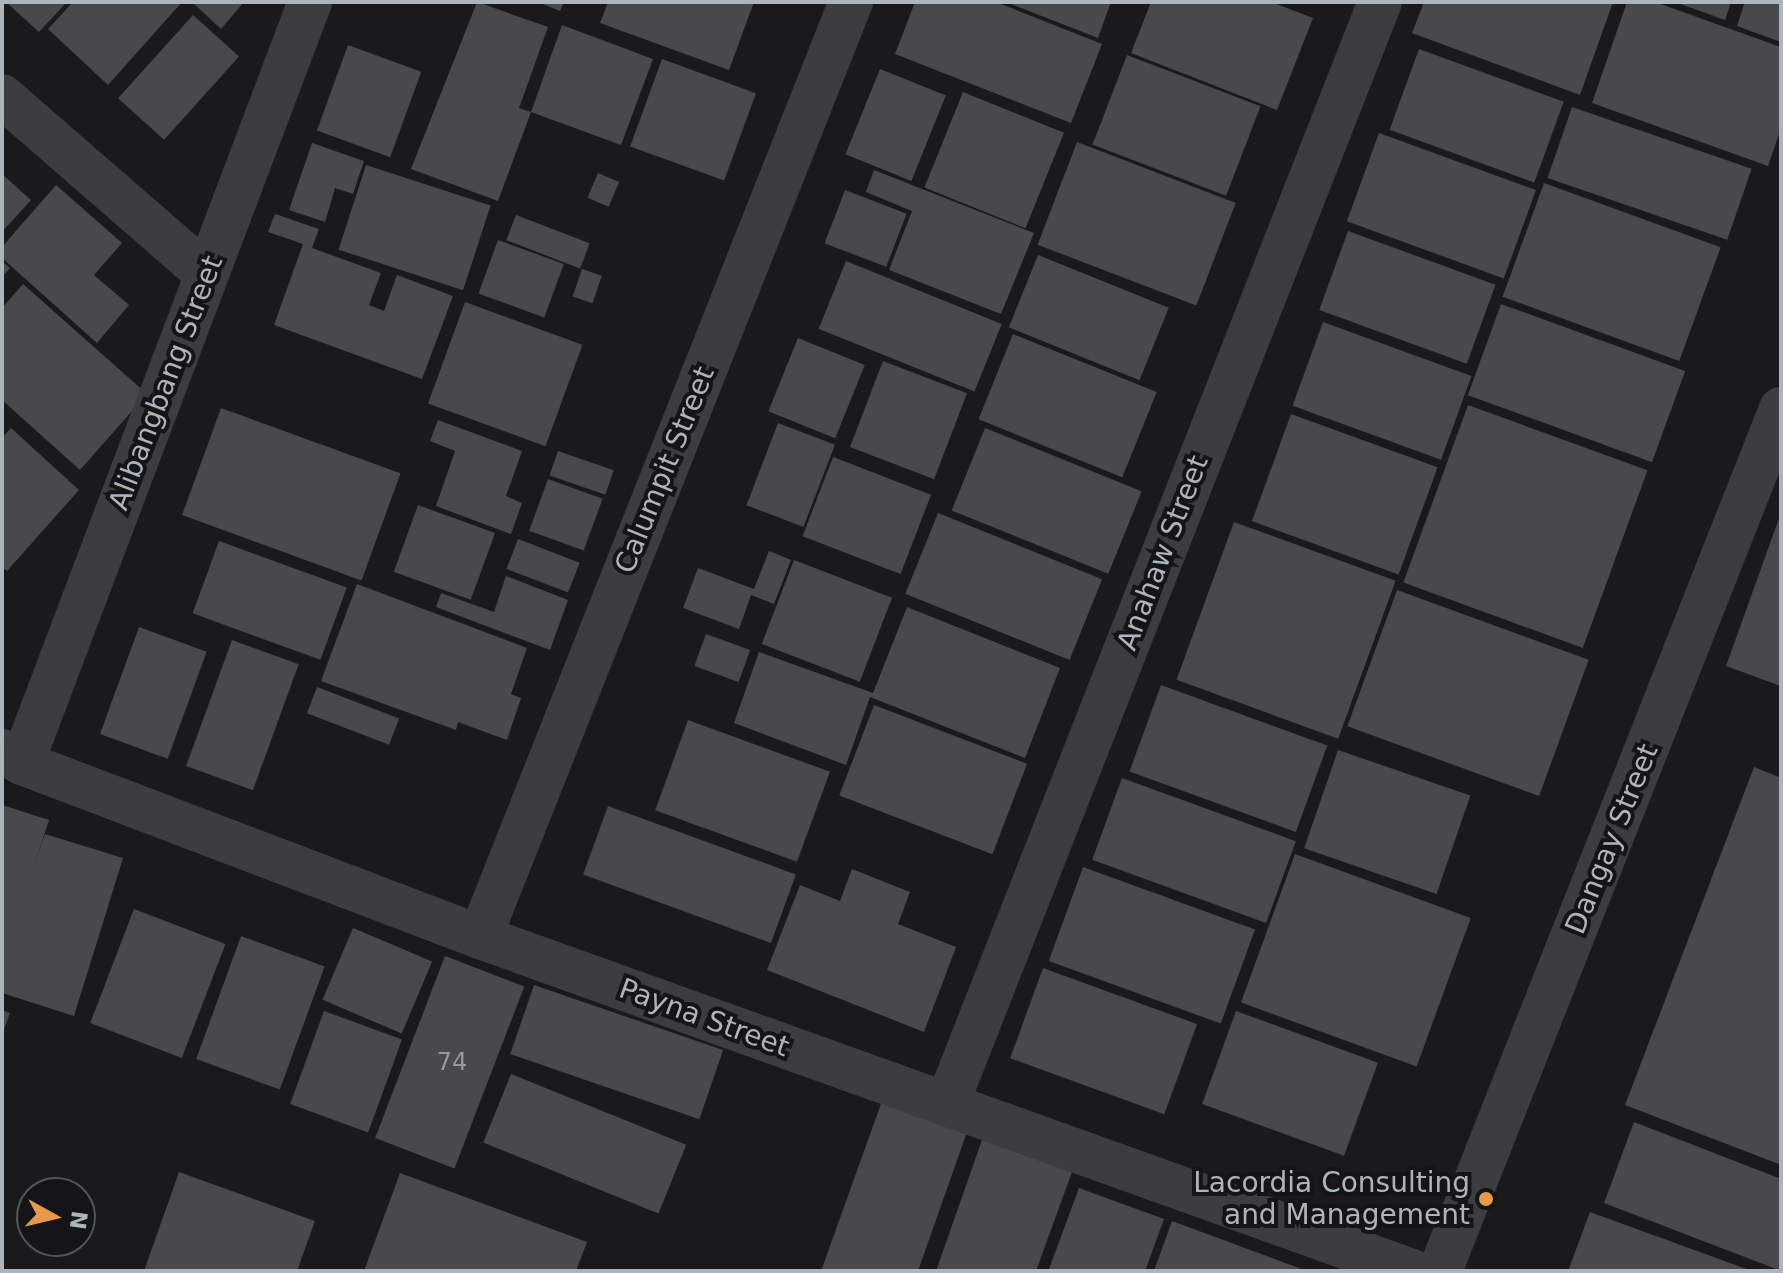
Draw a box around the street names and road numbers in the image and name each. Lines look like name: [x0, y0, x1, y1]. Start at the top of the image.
street label: Alibangbang Street: [102, 251, 230, 515]
street label: Calumpit Street: [608, 362, 722, 578]
street label: Anahaw Street: [1110, 451, 1216, 655]
street label: Dangay Street: [1559, 739, 1665, 939]
street label: Payna Street: [615, 972, 793, 1064]

